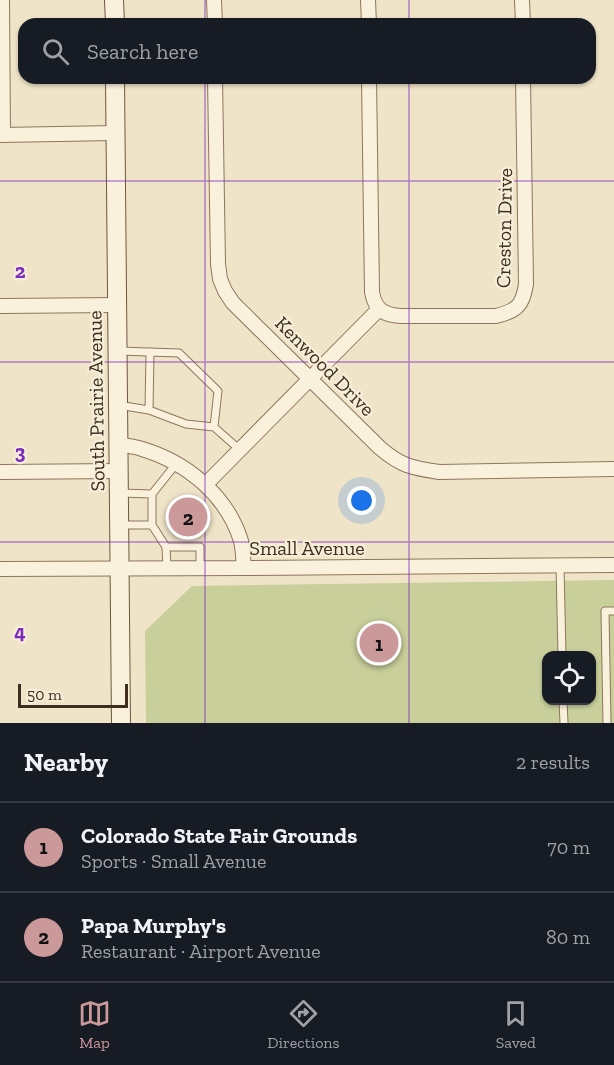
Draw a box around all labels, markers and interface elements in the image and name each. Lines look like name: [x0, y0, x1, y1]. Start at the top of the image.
search box: [18, 18, 596, 84]
icon: search: [39, 35, 72, 68]
text: Search here: [87, 38, 198, 65]
street label: Creston Drive: [491, 168, 517, 288]
text: 2: [15, 259, 26, 283]
street label: South Prairie Avenue: [82, 310, 110, 492]
street label: Kenwood Drive: [270, 311, 380, 421]
text: 3: [15, 440, 26, 464]
your location: [347, 486, 376, 515]
pin: 2: [168, 494, 207, 540]
street label: Small Avenue: [249, 536, 365, 560]
text: 4: [14, 620, 26, 644]
pin: 1: [360, 620, 398, 666]
map controls: [542, 651, 596, 705]
button: locate: [542, 651, 596, 705]
scale bar: [18, 681, 128, 708]
text: 50 m: [27, 685, 62, 704]
text: Nearby: [24, 746, 108, 778]
text: 2 results: [516, 750, 590, 774]
text: Colorado State Fair Grounds: [81, 822, 357, 849]
text: 1: [39, 835, 48, 859]
text: 70 m: [547, 835, 590, 859]
text: Sports · Small Avenue: [81, 849, 266, 873]
text: Papa Murphy's: [81, 912, 226, 939]
text: 2: [38, 925, 49, 949]
text: 80 m: [546, 925, 590, 949]
text: Restaurant · Airport Avenue: [81, 939, 321, 963]
tab: Map: [78, 997, 111, 1052]
tab: Directions: [267, 997, 340, 1052]
tab: Saved: [496, 997, 536, 1052]

